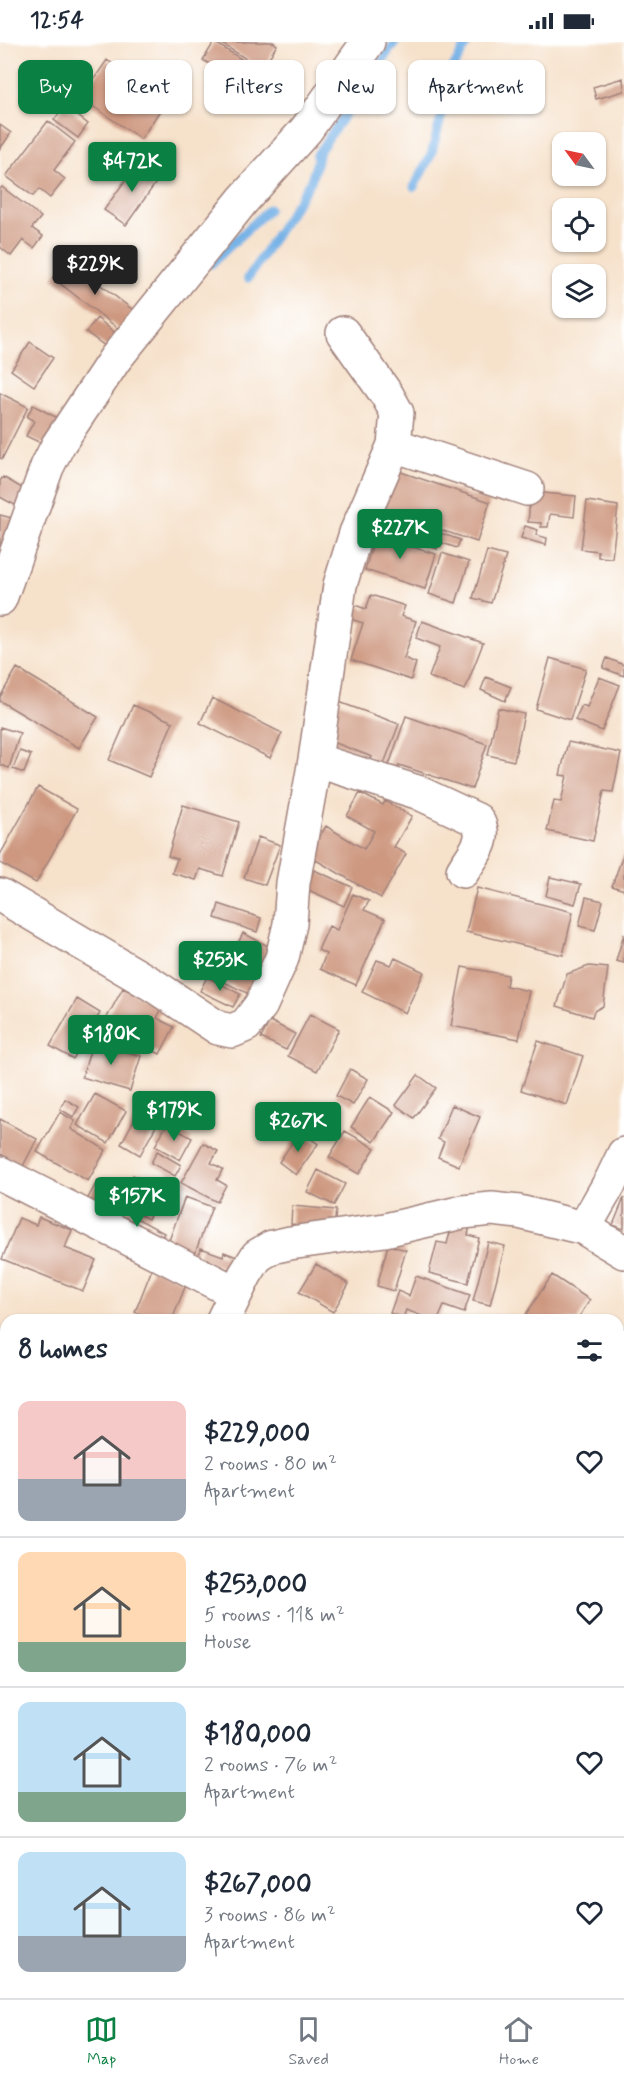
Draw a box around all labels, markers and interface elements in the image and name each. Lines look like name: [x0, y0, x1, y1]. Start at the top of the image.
text: 12:54: [30, 7, 84, 35]
chip: Buy: [18, 60, 93, 114]
chip: Rent: [105, 60, 192, 114]
chip: Filters: [204, 60, 304, 114]
chip: New: [316, 60, 396, 114]
chip: Apartment: [408, 60, 545, 114]
north arrow: [552, 132, 606, 186]
map controls: [552, 132, 606, 318]
pin: $472K: [90, 142, 174, 193]
text: $472K: [102, 148, 162, 175]
button: locate: [552, 198, 606, 252]
pin: $229K: [53, 245, 137, 296]
text: $229K: [67, 251, 123, 278]
button: layers: [552, 264, 606, 318]
pin: $227K: [358, 509, 442, 560]
text: $227K: [371, 515, 429, 542]
pin: $253K: [178, 941, 262, 992]
text: $253K: [193, 947, 247, 974]
pin: $180K: [69, 1015, 153, 1066]
text: $180K: [82, 1021, 140, 1048]
pin: $179K: [132, 1091, 216, 1142]
text: $179K: [146, 1097, 202, 1124]
pin: $267K: [256, 1102, 340, 1153]
text: $267K: [269, 1108, 327, 1135]
pin: $157K: [95, 1177, 179, 1228]
text: $157K: [109, 1183, 165, 1210]
text: 8 homes: [18, 1333, 108, 1367]
icon: filters: [573, 1334, 606, 1367]
text: $229,000: [204, 1417, 310, 1451]
icon: home: [66, 1425, 138, 1497]
icon: heart: [573, 1445, 606, 1478]
text: 2 rooms · 80 m²: [204, 1451, 337, 1478]
text: Apartment: [204, 1478, 295, 1505]
text: $253,000: [204, 1568, 307, 1602]
icon: home: [66, 1576, 138, 1648]
icon: heart: [573, 1596, 606, 1629]
text: 5 rooms · 118 m²: [204, 1602, 345, 1629]
text: House: [204, 1629, 251, 1656]
text: $180,000: [204, 1718, 311, 1752]
icon: home: [66, 1726, 138, 1798]
icon: heart: [573, 1746, 606, 1779]
text: 2 rooms · 76 m²: [204, 1752, 337, 1779]
text: Apartment: [204, 1779, 295, 1806]
text: $267,000: [204, 1868, 312, 1902]
icon: home: [66, 1876, 138, 1948]
icon: heart: [573, 1896, 606, 1929]
text: 3 rooms · 86 m²: [204, 1902, 336, 1929]
text: Apartment: [204, 1929, 295, 1956]
tab: Map: [85, 2013, 118, 2070]
tab: Saved: [288, 2013, 329, 2070]
tab: Home: [499, 2013, 539, 2070]

